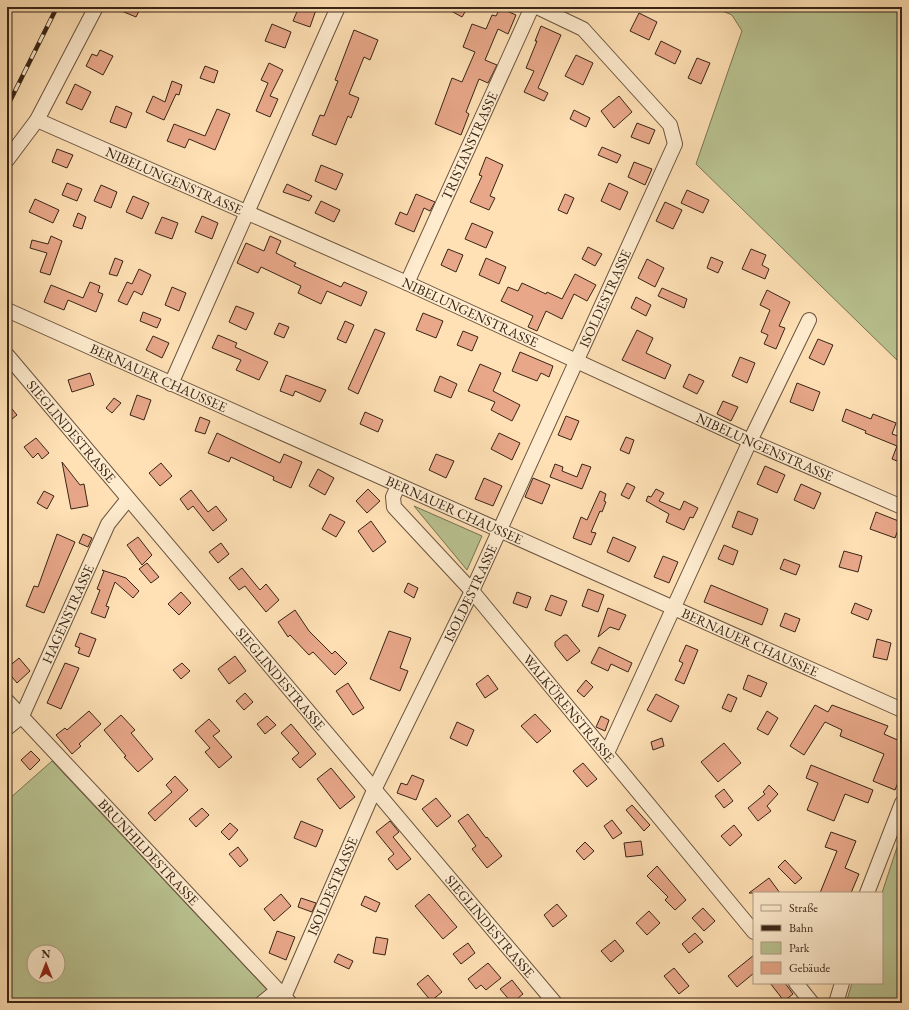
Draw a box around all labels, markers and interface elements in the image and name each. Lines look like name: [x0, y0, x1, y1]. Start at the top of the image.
street label: TRISTANSTRASSE: [437, 88, 502, 202]
street label: NIBELUNGENSTRASSE: [103, 142, 246, 219]
street label: ISOLDESTRASSE: [575, 246, 635, 350]
street label: NIBELUNGENSTRASSE: [399, 273, 541, 351]
street label: BERNAUER CHAUSSEE: [87, 339, 230, 416]
street label: SIEGLINDESTRASSE: [23, 376, 120, 486]
street label: NIBELUNGENSTRASSE: [694, 409, 836, 485]
street label: BERNAUER CHAUSSEE: [383, 471, 526, 548]
street label: ISOLDESTRASSE: [439, 541, 501, 645]
street label: HAGENSTRASSE: [38, 561, 98, 666]
street label: BERNAUER CHAUSSEE: [679, 604, 822, 681]
street label: SIEGLINDESTRASSE: [232, 624, 329, 734]
street label: WALKÜRENSTRASSE: [519, 651, 619, 766]
street label: BRUNHILDESTRASSE: [94, 795, 203, 909]
street label: ISOLDESTRASSE: [303, 834, 362, 938]
street label: SIEGLINDESTRASSE: [441, 871, 539, 981]
legend: [753, 892, 883, 984]
text: Straße: [789, 900, 818, 916]
text: Bahn: [789, 920, 814, 936]
text: Park: [789, 940, 810, 956]
north arrow: [26, 944, 66, 984]
text: N: [42, 947, 51, 961]
text: Gebäude: [789, 960, 831, 976]

